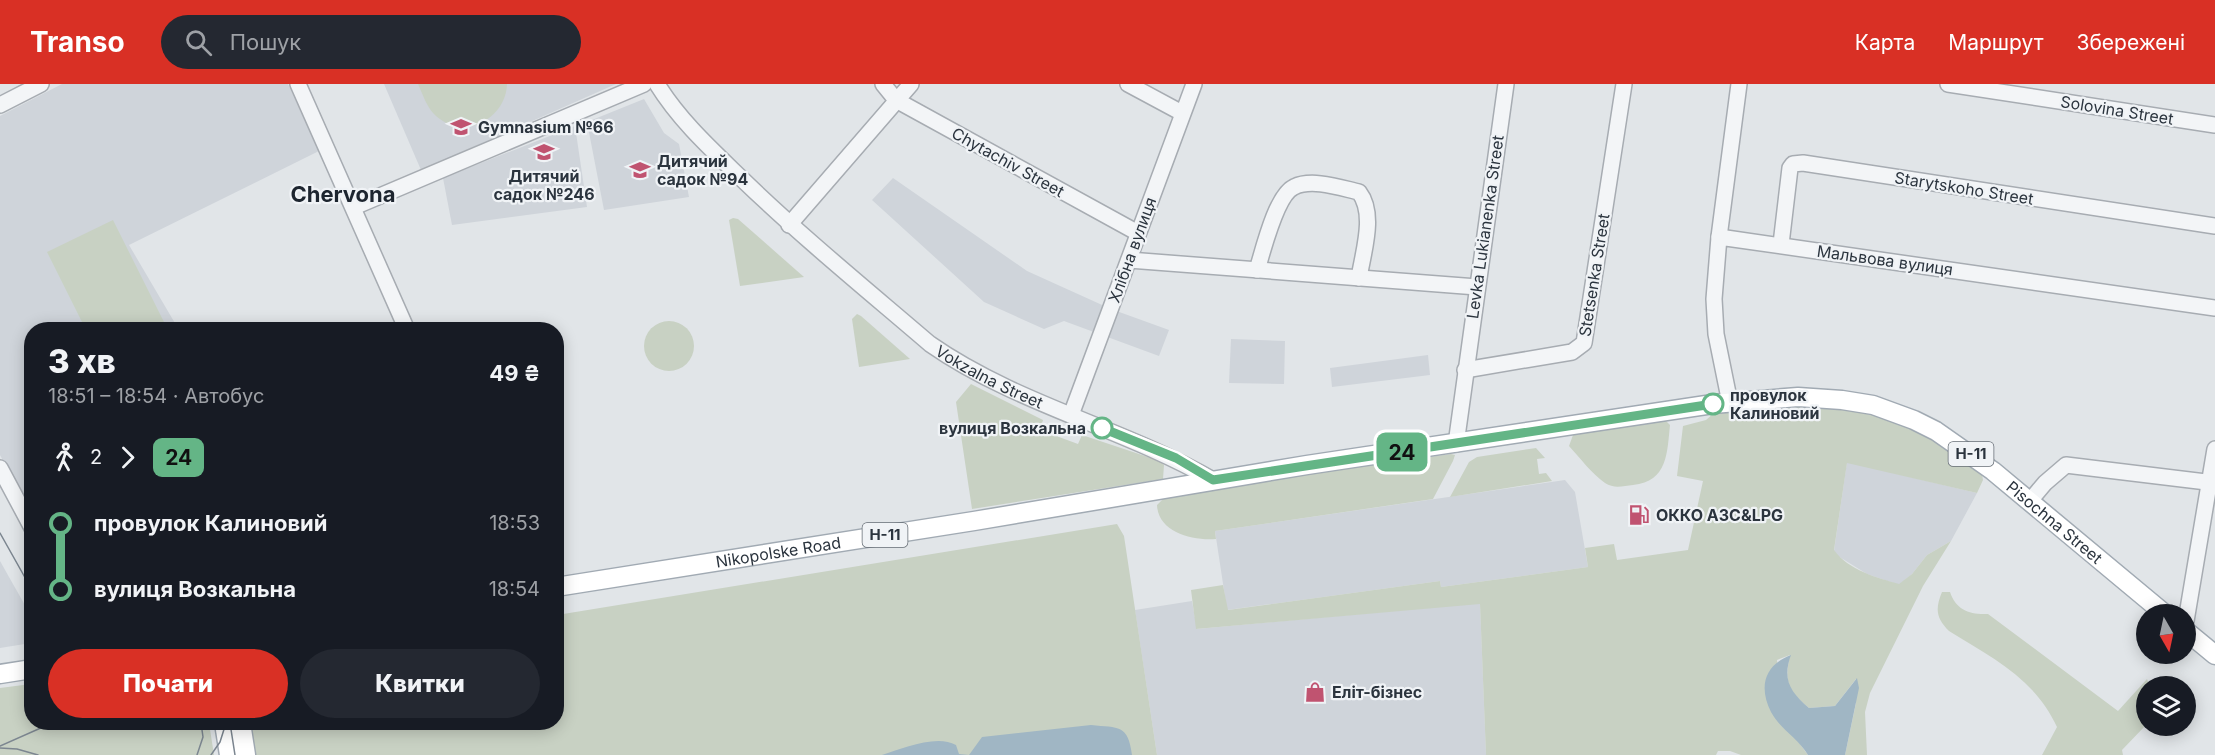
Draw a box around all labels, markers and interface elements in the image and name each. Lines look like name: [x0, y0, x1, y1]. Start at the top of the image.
search box: [161, 15, 581, 69]
text: Transo: [30, 25, 125, 59]
icon: search: [182, 26, 215, 59]
text: Пошук: [230, 29, 301, 55]
text: Карта: [1855, 30, 1915, 55]
text: Маршрут: [1948, 30, 2043, 55]
text: Збережені: [2076, 30, 2185, 55]
street label: Solovina Street: [2059, 91, 2175, 129]
school or university icon: Gymnasium №66: [449, 115, 473, 139]
place label: Gymnasium №66: [478, 117, 614, 137]
street label: Chytachiv Street: [948, 123, 1068, 201]
street label: Levka Lukianenka Street: [1462, 134, 1508, 320]
school or university icon: Дитячий садок №246: [532, 140, 556, 164]
place label: Дитячий садок №94: [657, 151, 749, 189]
school or university icon: Дитячий садок №94: [628, 158, 652, 182]
place label: Дитячий садок №246: [493, 166, 595, 204]
street label: Starytskoho Street: [1893, 167, 2035, 209]
district label: Chervona: [290, 181, 396, 207]
street label: Хлібна вулиця: [1104, 195, 1160, 305]
street label: Stetsenka Street: [1574, 212, 1614, 338]
street label: Мальвова вулиця: [1816, 241, 1954, 279]
text: 3 хв: [48, 341, 116, 381]
street label: Vokzalna Street: [932, 341, 1046, 413]
text: 49 ₴: [489, 360, 540, 386]
text: 18:51 – 18:54 · Автобус: [48, 384, 264, 408]
place label: провулок Калиновий: [1730, 385, 1819, 423]
marker: провулок Калиновий: [1702, 393, 1724, 415]
marker: вулиця Возкальна: [1091, 417, 1113, 439]
place label: вулиця Возкальна: [939, 418, 1086, 438]
line badge: 24: [1375, 432, 1429, 472]
text: 24: [1388, 440, 1416, 465]
icon: walk: [48, 441, 81, 474]
icon: forward: [111, 441, 144, 474]
road number: Н-11: [1948, 442, 1994, 466]
text: 2: [90, 445, 102, 469]
text: 24: [165, 445, 192, 470]
street label: Pisochna Street: [2002, 476, 2106, 568]
fuel station icon: ОККО АЗС&LPG: [1627, 503, 1651, 527]
place label: ОККО АЗС&LPG: [1656, 505, 1783, 525]
text: провулок Калиновий: [94, 510, 327, 536]
text: 18:53: [489, 511, 540, 535]
road number: Н-11: [862, 523, 908, 547]
street label: Nikopolske Road: [714, 532, 842, 572]
text: вулиця Возкальна: [94, 576, 296, 602]
text: 18:54: [489, 577, 540, 601]
north arrow: [2136, 604, 2196, 664]
map controls: [2136, 604, 2196, 736]
button: Почати: [48, 649, 288, 718]
button: Квитки: [300, 649, 540, 718]
button: layers: [2136, 676, 2196, 736]
shop icon: Еліт-бізнес: [1303, 680, 1327, 704]
place label: Еліт-бізнес: [1332, 682, 1422, 702]

